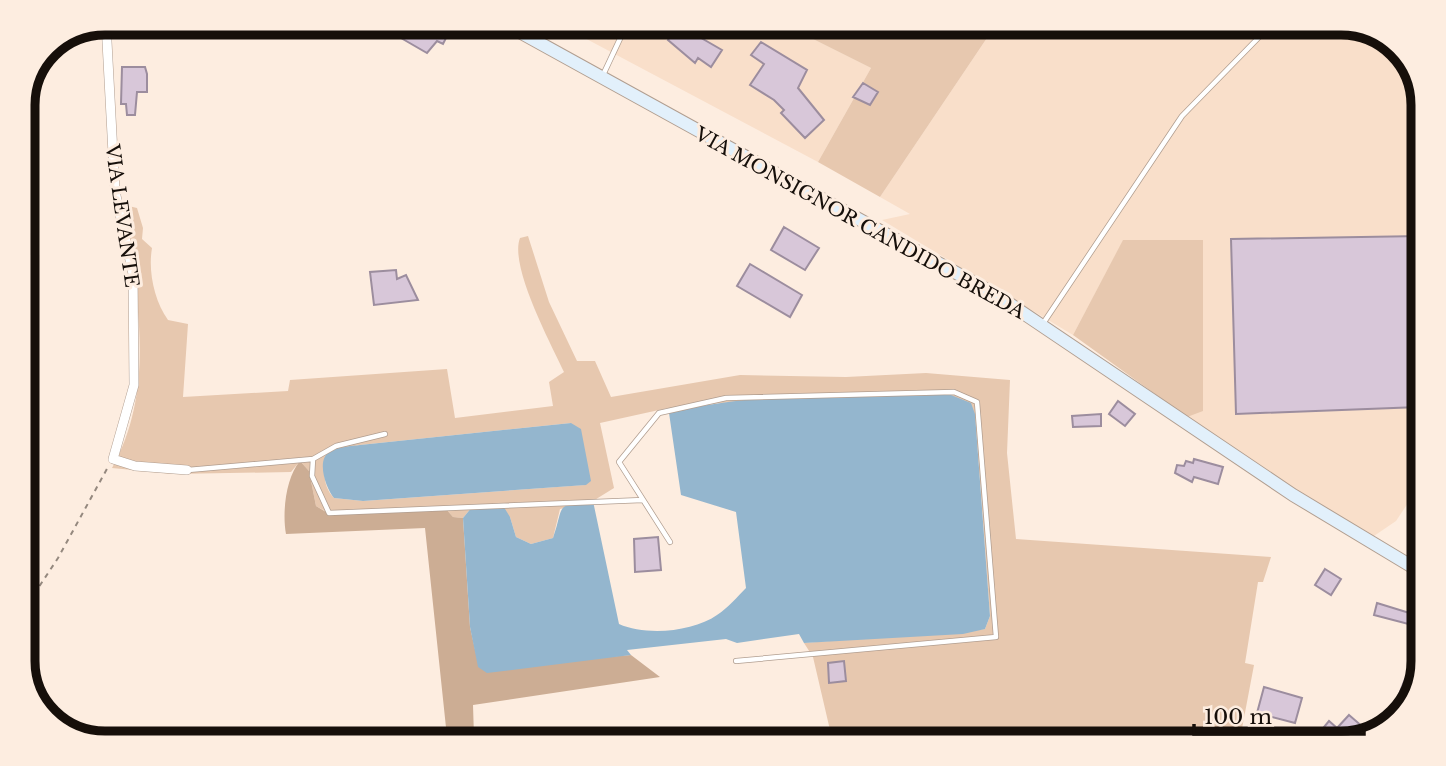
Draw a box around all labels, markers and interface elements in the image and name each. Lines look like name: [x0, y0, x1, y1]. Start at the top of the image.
street label: VIA MONSIGNOR CANDIDO BREDA: [690, 122, 1029, 324]
street label: VIA LEVANTE: [100, 142, 143, 289]
scale bar: [1194, 692, 1364, 736]
text: 100 m: [1204, 704, 1272, 730]

